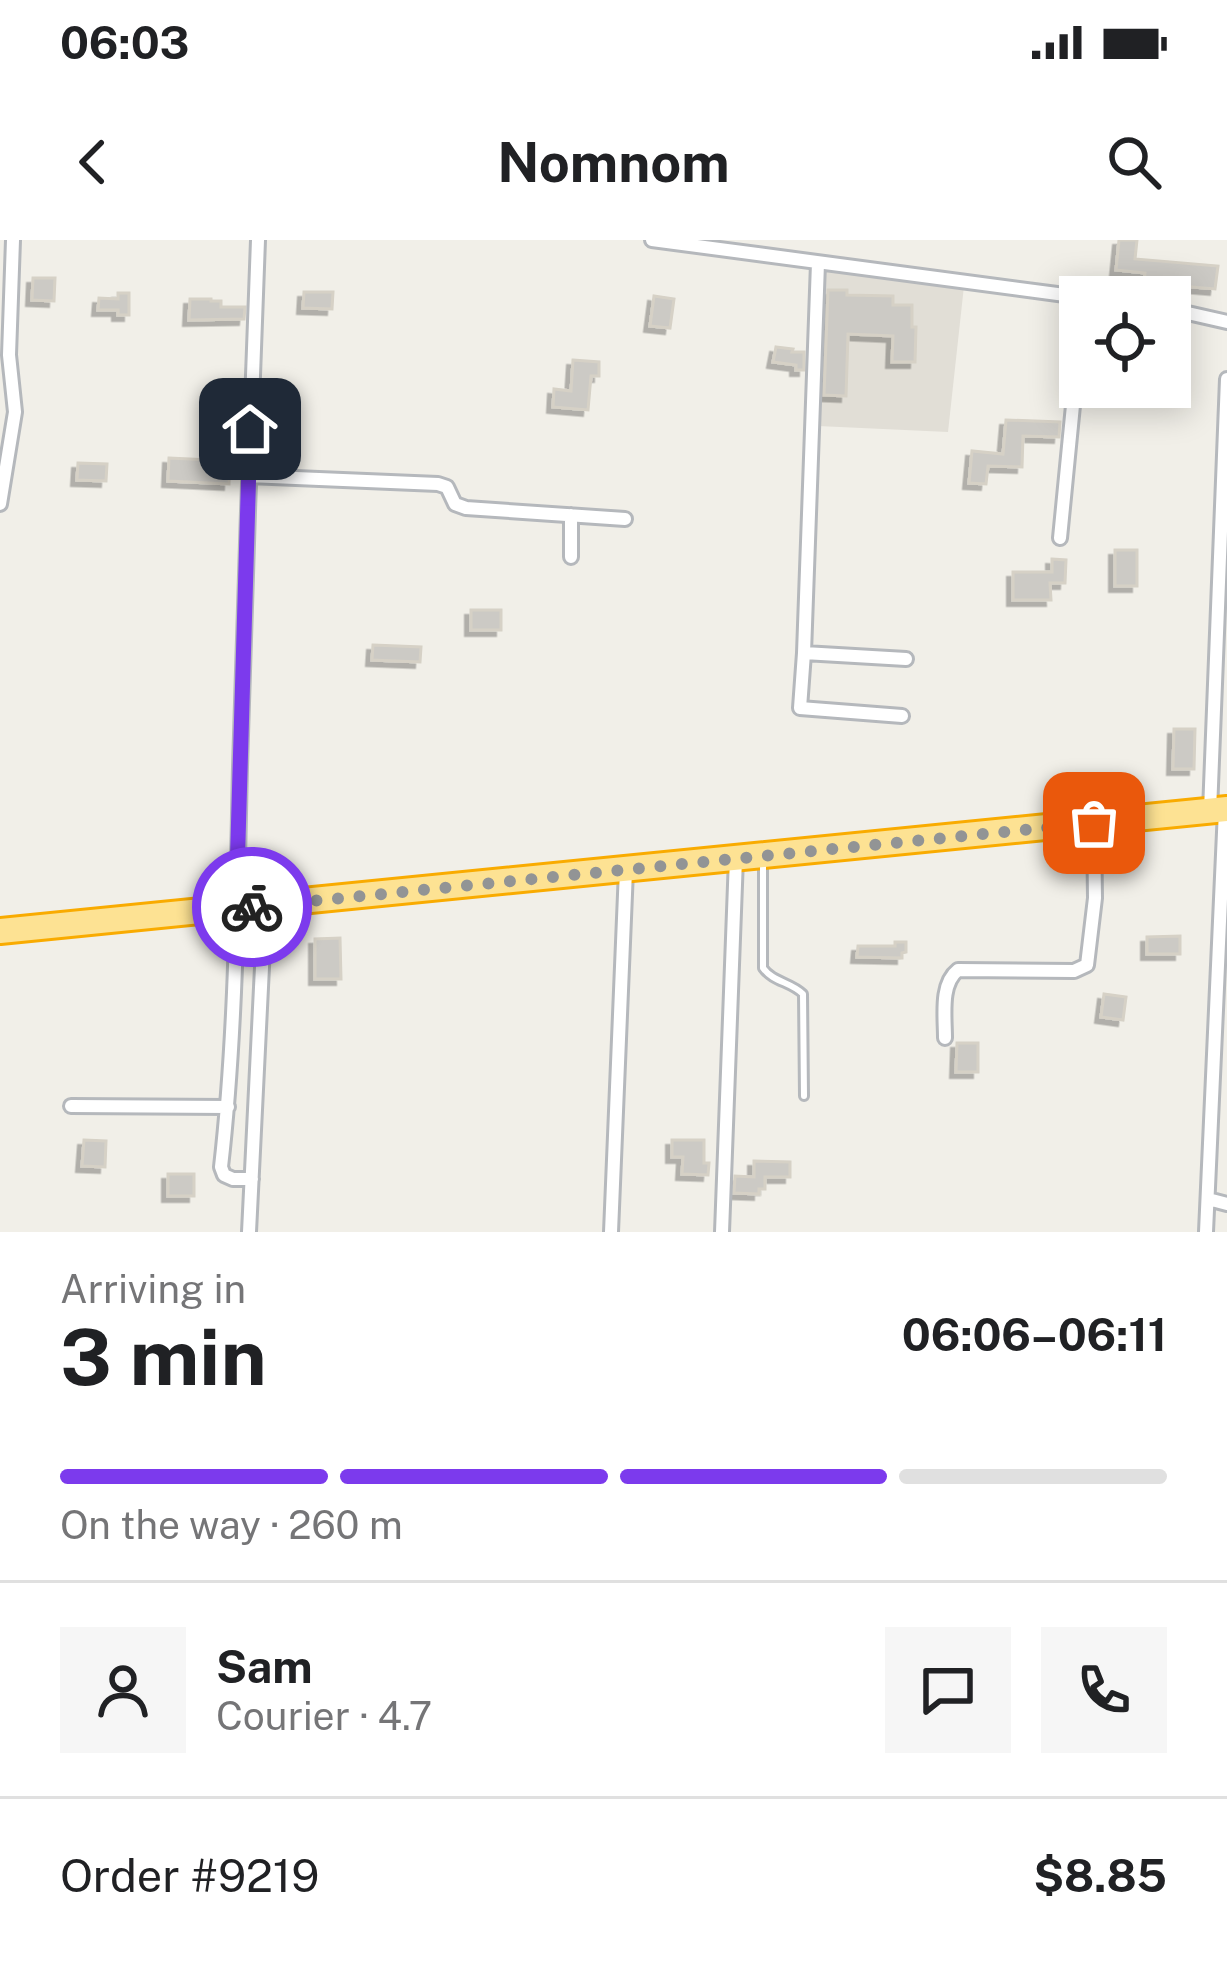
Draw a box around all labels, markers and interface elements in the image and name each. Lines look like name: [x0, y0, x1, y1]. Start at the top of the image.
text: 06:03: [60, 16, 190, 69]
icon: back: [60, 129, 126, 195]
icon: search: [1101, 129, 1167, 195]
text: Nomnom: [497, 131, 730, 194]
map controls: [1059, 276, 1191, 408]
button: locate: [1059, 276, 1191, 408]
pin: [199, 378, 301, 480]
icon: home: [217, 396, 283, 462]
pin: [1043, 772, 1145, 874]
icon: bag: [1061, 790, 1127, 856]
courier: [192, 847, 312, 967]
icon: bike: [219, 874, 285, 940]
text: Arriving in: [60, 1266, 246, 1312]
text: 06:06–06:11: [902, 1308, 1167, 1361]
text: 3 min: [60, 1311, 267, 1403]
text: On the way · 260 m: [60, 1502, 403, 1548]
button: person: [60, 1627, 186, 1753]
button: chat: [885, 1627, 1011, 1753]
button: phone: [1041, 1627, 1167, 1753]
text: Sam: [216, 1640, 313, 1693]
text: Courier · 4.7: [216, 1693, 432, 1739]
text: Order #9219: [60, 1849, 319, 1902]
text: $8.85: [1033, 1849, 1167, 1902]

